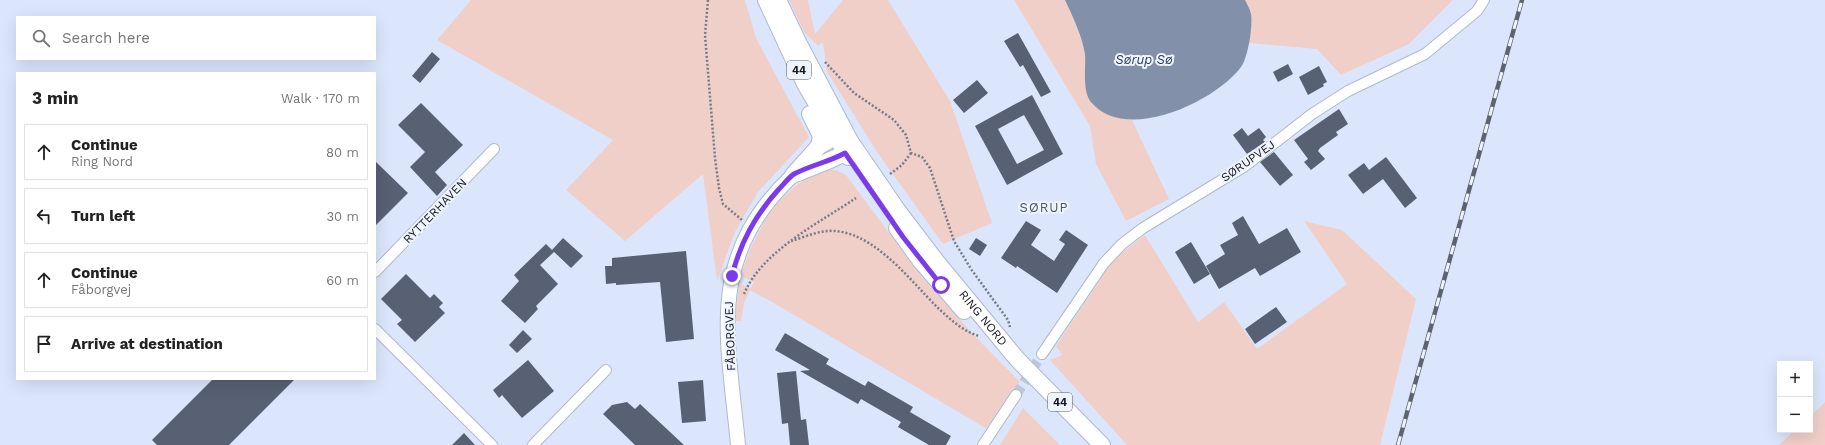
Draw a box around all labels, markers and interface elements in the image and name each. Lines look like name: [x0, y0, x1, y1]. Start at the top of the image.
search box: [16, 16, 376, 60]
icon: search: [30, 27, 52, 49]
text: Search here: [62, 29, 150, 47]
water label: Sørup Sø: [1115, 52, 1173, 67]
road number: 44: [787, 61, 811, 79]
text: 3 min: [32, 88, 78, 108]
text: Walk · 170 m: [281, 91, 360, 106]
text: Continue: [71, 136, 138, 154]
street label: SØRUPVEJ: [1218, 137, 1278, 185]
icon: ahead: [33, 141, 55, 163]
text: 80 m: [326, 145, 359, 160]
text: Ring Nord: [71, 154, 133, 169]
street label: RYTTERHAVEN: [400, 176, 470, 246]
district label: SØRUP: [1020, 200, 1068, 215]
icon: left: [33, 205, 55, 227]
text: Turn left: [71, 207, 135, 225]
text: 30 m: [327, 209, 359, 224]
text: Continue: [71, 264, 138, 282]
route end: [723, 267, 741, 285]
icon: ahead: [33, 269, 55, 291]
text: 60 m: [326, 273, 359, 288]
route start: [932, 276, 950, 294]
text: Fåborgvej: [71, 282, 131, 297]
street label: RING NORD: [956, 288, 1010, 349]
street label: FÅBORGVEJ: [722, 301, 738, 371]
icon: arrive: [33, 333, 55, 355]
text: Arrive at destination: [71, 335, 223, 353]
map controls: [1777, 361, 1813, 433]
button: +: [1777, 361, 1813, 397]
road number: 44: [1048, 393, 1072, 411]
button: −: [1777, 397, 1813, 433]

